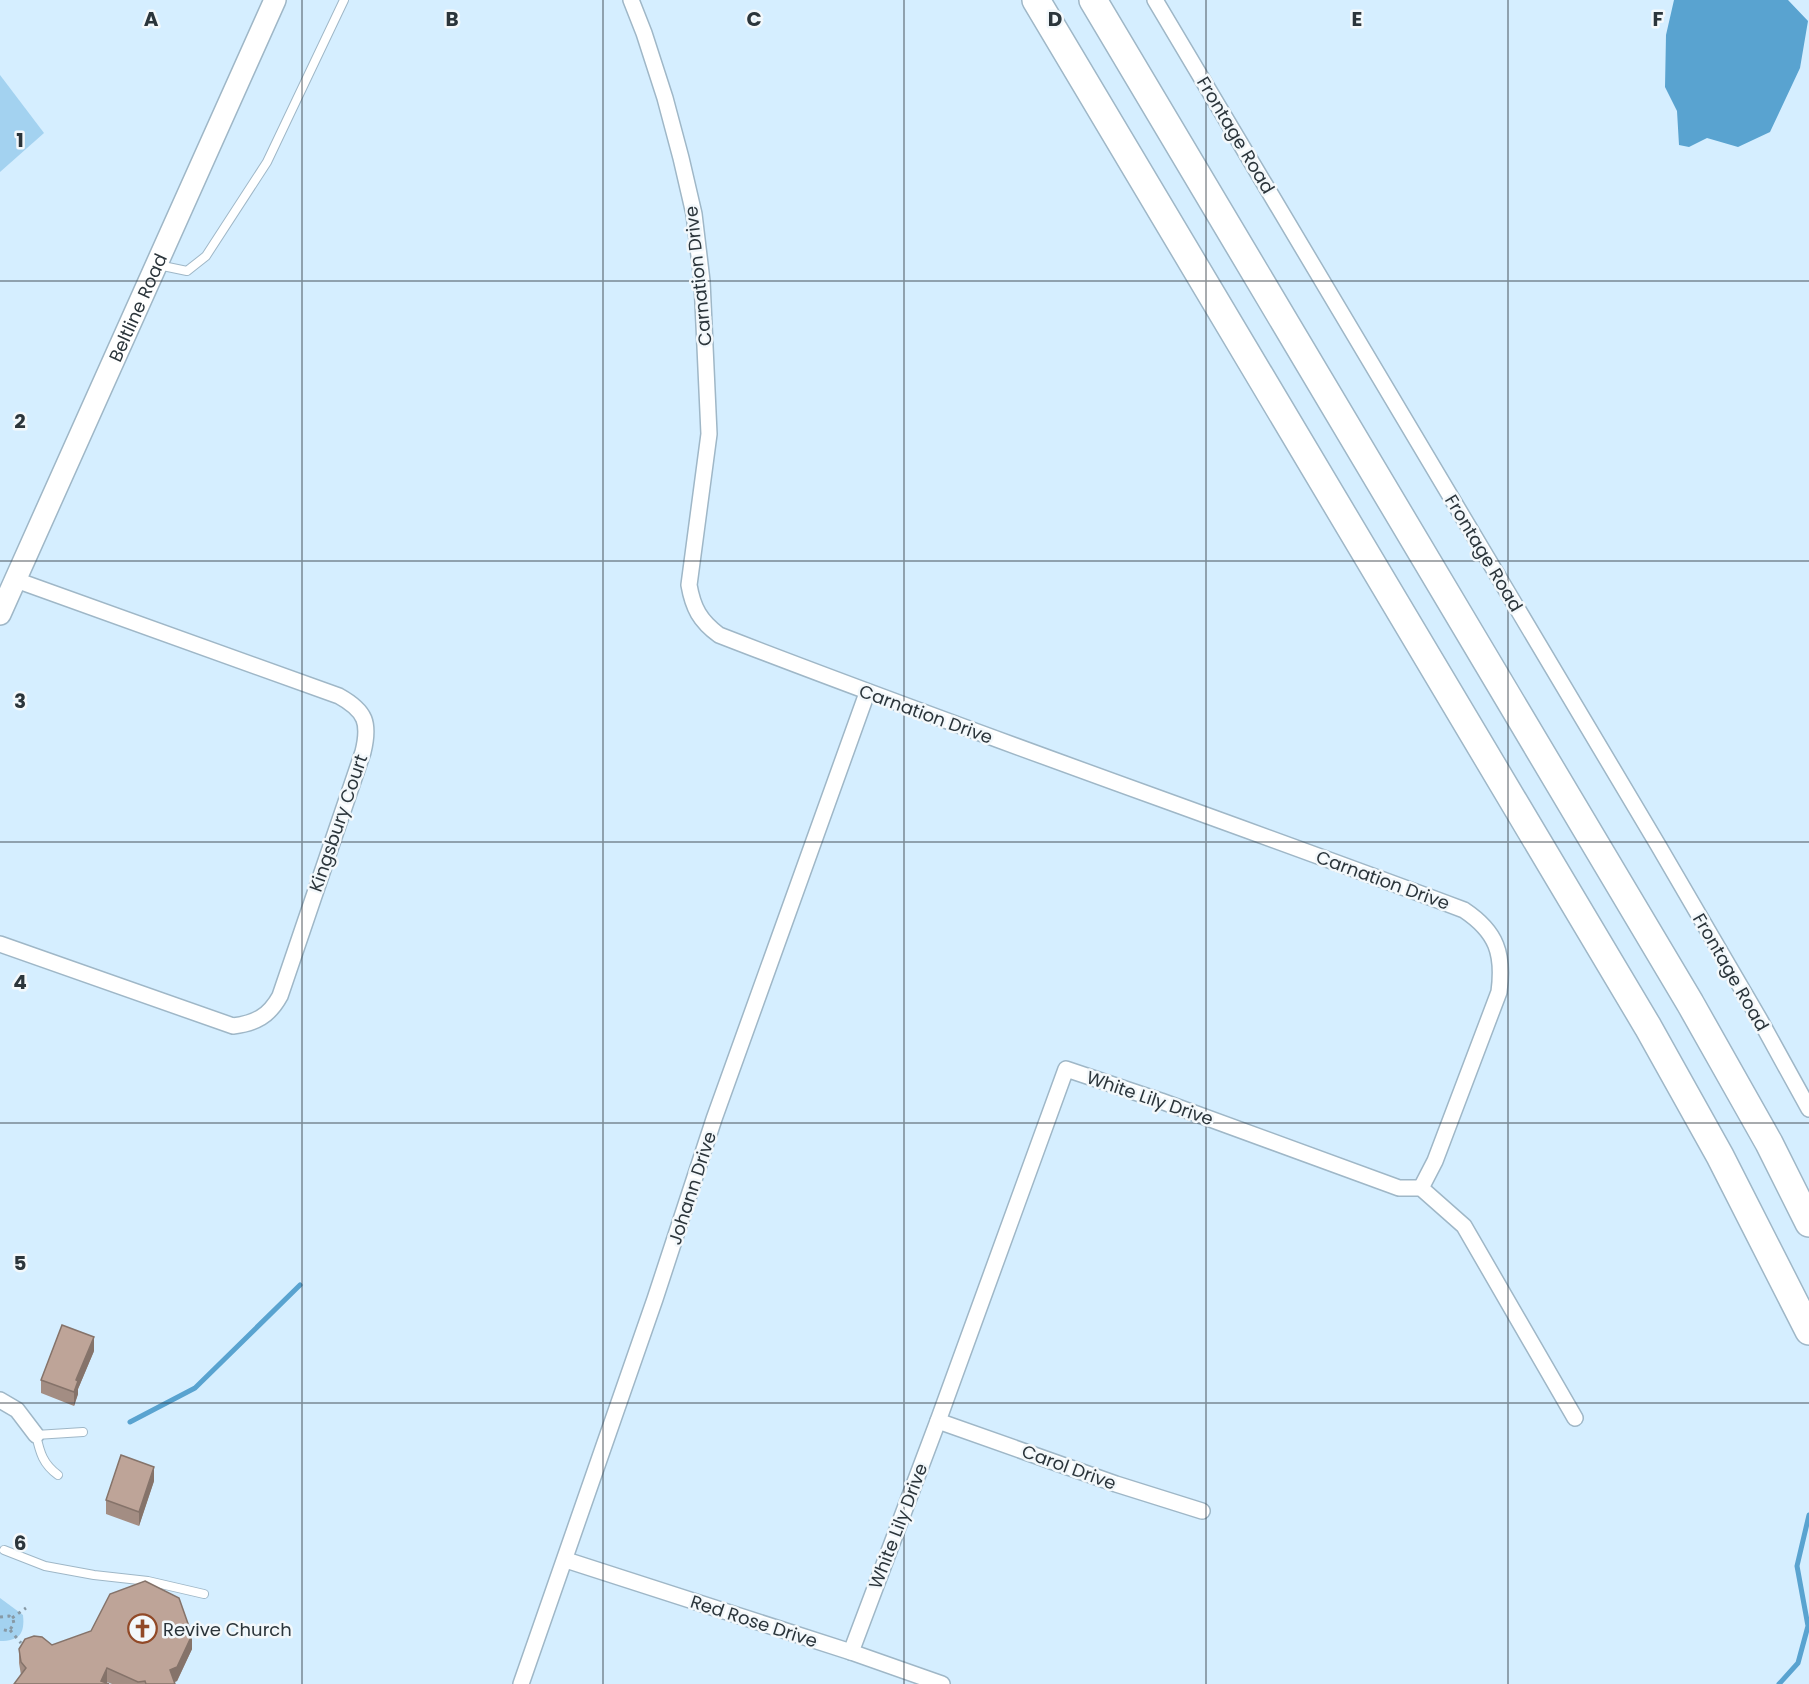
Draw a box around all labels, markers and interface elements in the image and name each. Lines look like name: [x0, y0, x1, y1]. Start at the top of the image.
text: A: [144, 5, 159, 33]
text: B: [445, 5, 459, 33]
text: C: [746, 5, 762, 33]
text: D: [1048, 5, 1062, 33]
text: E: [1352, 5, 1362, 33]
text: F: [1653, 5, 1664, 33]
street label: Frontage Road: [1191, 72, 1281, 198]
text: 1: [16, 126, 24, 154]
street label: Carnation Drive: [678, 205, 718, 347]
street label: Beltline Road: [102, 249, 173, 366]
text: 2: [14, 407, 26, 435]
street label: Frontage Road: [1439, 490, 1529, 616]
street label: Carnation Drive: [856, 678, 996, 750]
text: 3: [14, 687, 26, 715]
street label: Kingsbury Court: [303, 751, 373, 895]
street label: Carnation Drive: [1313, 844, 1453, 916]
street label: Frontage Road: [1687, 908, 1775, 1036]
text: 4: [13, 968, 27, 996]
street label: White Lily Drive: [1083, 1065, 1217, 1131]
street label: Johann Drive: [662, 1128, 722, 1248]
text: 5: [14, 1249, 27, 1277]
street label: Carol Drive: [1018, 1438, 1120, 1496]
street label: White Lily Drive: [863, 1460, 933, 1592]
text: 6: [14, 1529, 26, 1557]
street label: Red Rose Drive: [687, 1589, 821, 1653]
church icon: Revive Church: [126, 1613, 158, 1645]
place label: Revive Church: [163, 1617, 292, 1642]

